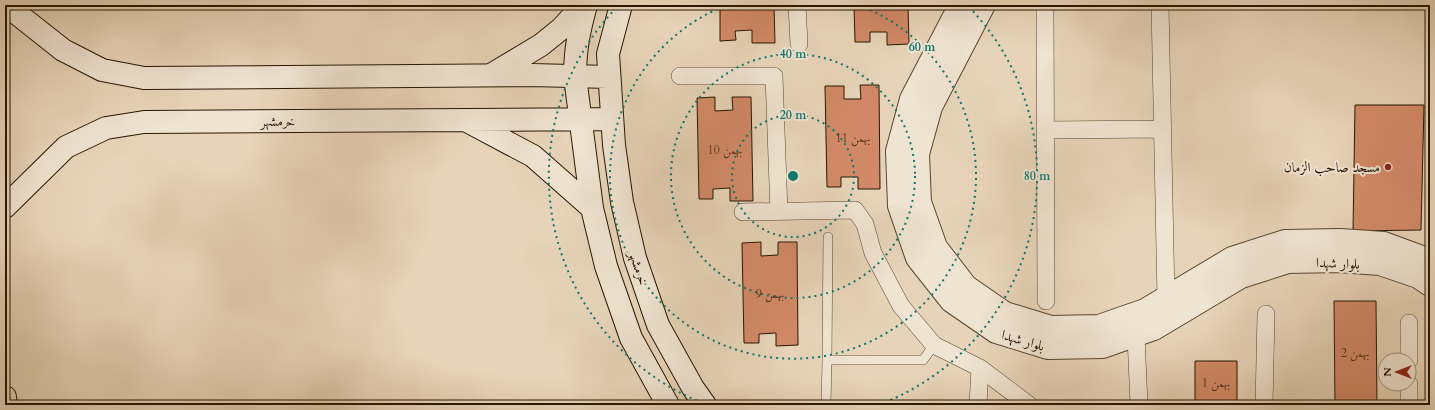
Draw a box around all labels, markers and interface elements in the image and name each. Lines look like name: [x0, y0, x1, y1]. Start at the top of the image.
text: 60 m: [909, 39, 936, 55]
text: 40 m: [780, 46, 807, 62]
text: 20 m: [780, 107, 807, 123]
street label: خرمشهر: [259, 112, 295, 131]
house number: بهمن 11: [836, 130, 870, 147]
house number: بهمن 10: [708, 142, 742, 159]
place label: مسجد صاحب الزمان: [1284, 158, 1380, 177]
marker: مسجد صاحب الزمان: [1383, 162, 1393, 172]
text: 80 m: [1024, 168, 1051, 184]
centre of rings: [786, 169, 800, 183]
street label: خرمشهر: [624, 247, 653, 287]
street label: بلوار شهدا: [1316, 253, 1361, 274]
house number: بهمن 9: [756, 286, 784, 303]
street label: بلوار شهدا: [999, 325, 1047, 356]
house number: بهمن 2: [1341, 345, 1369, 362]
north arrow: [1377, 352, 1417, 392]
text: N: [1380, 367, 1395, 377]
house number: بهمن 1: [1202, 375, 1230, 392]

